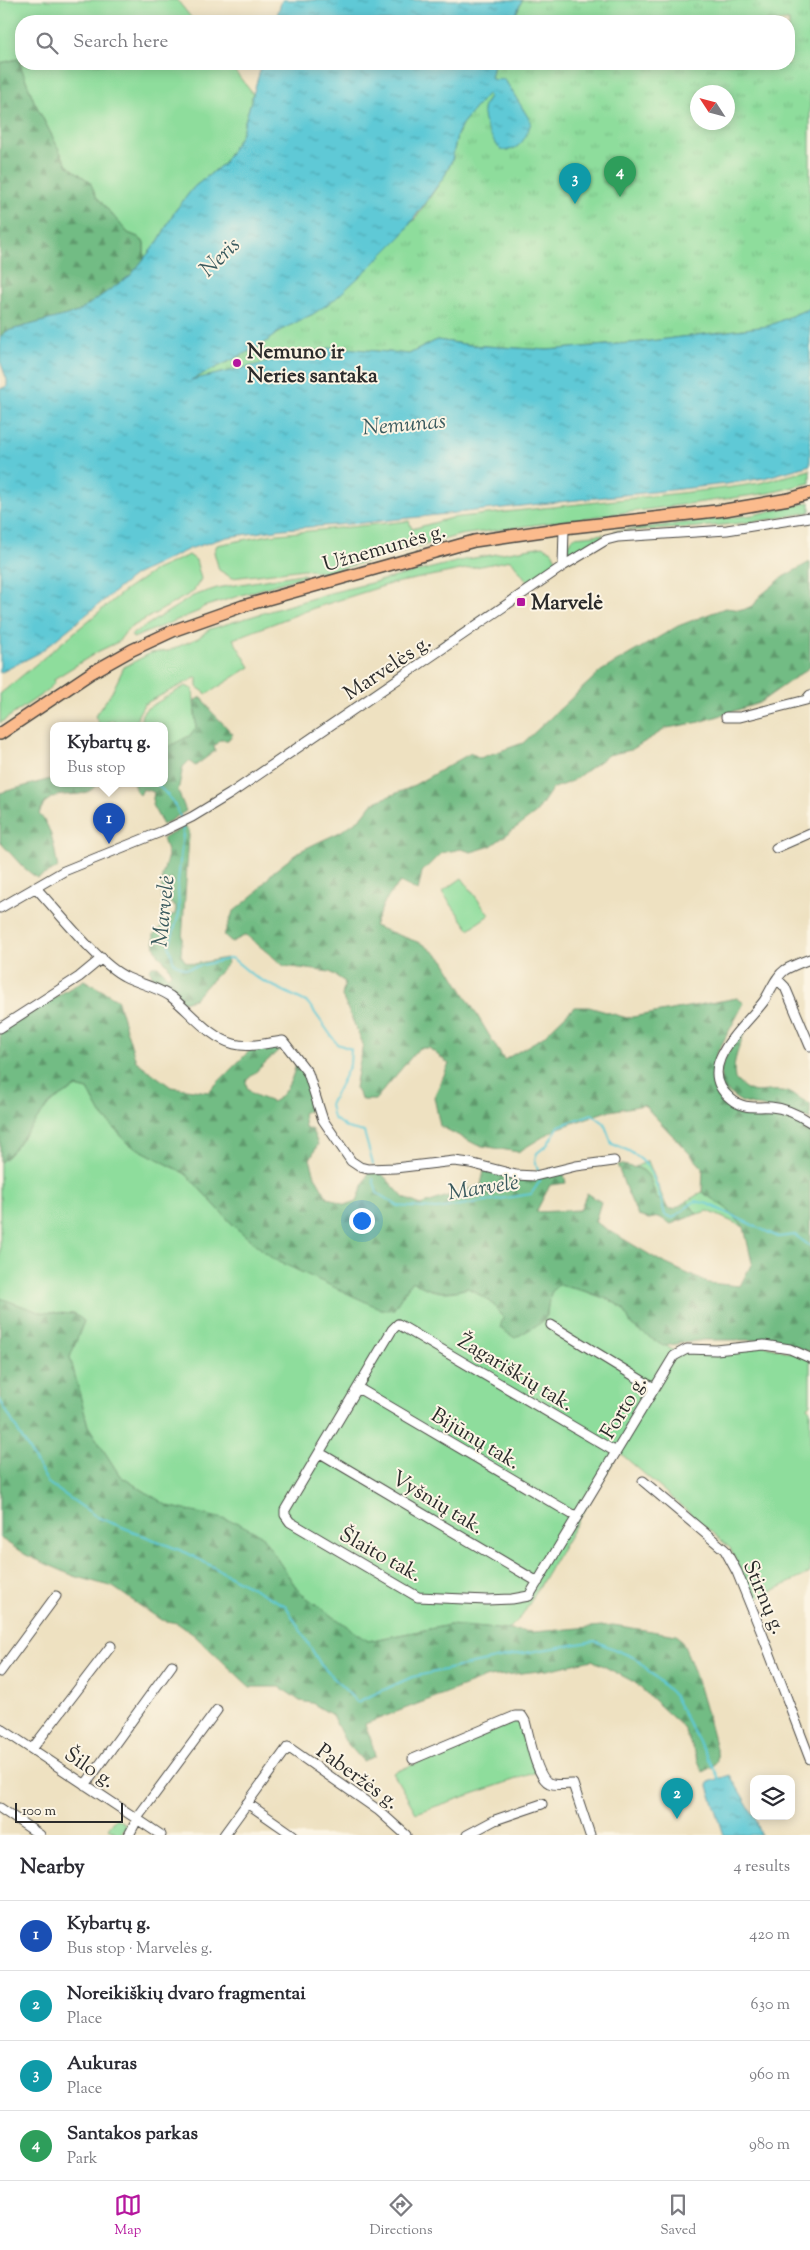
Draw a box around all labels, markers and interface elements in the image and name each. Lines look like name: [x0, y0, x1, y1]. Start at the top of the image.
search box: [15, 15, 795, 70]
icon: search: [33, 29, 61, 57]
text: Search here: [73, 29, 168, 56]
north arrow: [690, 85, 735, 130]
pin: 4: [604, 156, 636, 197]
pin: 3: [559, 163, 591, 204]
water label: Neris: [193, 231, 249, 286]
place label: Nemuno ir Neries santaka: [247, 338, 378, 392]
marker: Nemuno ir Neries santaka: [231, 357, 243, 369]
water label: Nemunas: [361, 406, 447, 446]
street label: Užnemunės g.: [320, 517, 450, 581]
place label: Marvelė: [531, 589, 603, 619]
marker: Marvelė: [515, 596, 527, 608]
street label: Marvelės g.: [338, 628, 438, 709]
popup: [50, 722, 168, 787]
text: Kybartų g.: [67, 730, 151, 757]
text: Bus stop: [67, 757, 125, 780]
pin: 1: [93, 803, 125, 844]
water label: Marvelė: [145, 874, 185, 949]
water label: Marvelė: [446, 1168, 521, 1210]
your location: [349, 1208, 375, 1234]
street label: Žagariškių tak.: [451, 1327, 579, 1420]
street label: Forto g.: [594, 1371, 655, 1445]
street label: Bijūnų tak.: [425, 1401, 525, 1478]
street label: Vyšnių tak.: [385, 1464, 489, 1543]
street label: Šlaito tak.: [333, 1521, 427, 1591]
street label: Stirnų g.: [734, 1556, 792, 1639]
street label: Paberžės g.: [309, 1737, 405, 1818]
street label: Šilo g.: [57, 1741, 120, 1797]
map controls: [750, 1775, 795, 1820]
button: layers: [750, 1775, 795, 1820]
pin: 2: [661, 1778, 693, 1819]
scale bar: [15, 1800, 122, 1823]
text: 100 m: [22, 1802, 56, 1822]
text: Nearby: [20, 1853, 85, 1883]
text: 4 results: [734, 1856, 790, 1879]
text: Kybartų g.: [67, 1911, 151, 1938]
text: 1: [33, 1924, 39, 1947]
text: 420 m: [749, 1924, 790, 1947]
text: Bus stop · Marvelės g.: [67, 1938, 213, 1961]
text: Noreikiškių dvaro fragmentai: [67, 1981, 306, 2008]
text: 2: [32, 1994, 40, 2017]
text: 630 m: [751, 1994, 790, 2017]
text: Place: [67, 2008, 102, 2031]
text: Aukuras: [67, 2051, 137, 2078]
text: 3: [33, 2064, 39, 2087]
text: 960 m: [749, 2064, 790, 2087]
text: Place: [67, 2078, 102, 2101]
text: Santakos parkas: [67, 2121, 198, 2148]
text: 4: [32, 2134, 40, 2157]
text: 980 m: [749, 2134, 790, 2157]
text: Park: [67, 2148, 98, 2171]
tab: Map: [114, 2191, 142, 2241]
tab: Directions: [369, 2191, 433, 2241]
tab: Saved: [660, 2191, 696, 2241]

